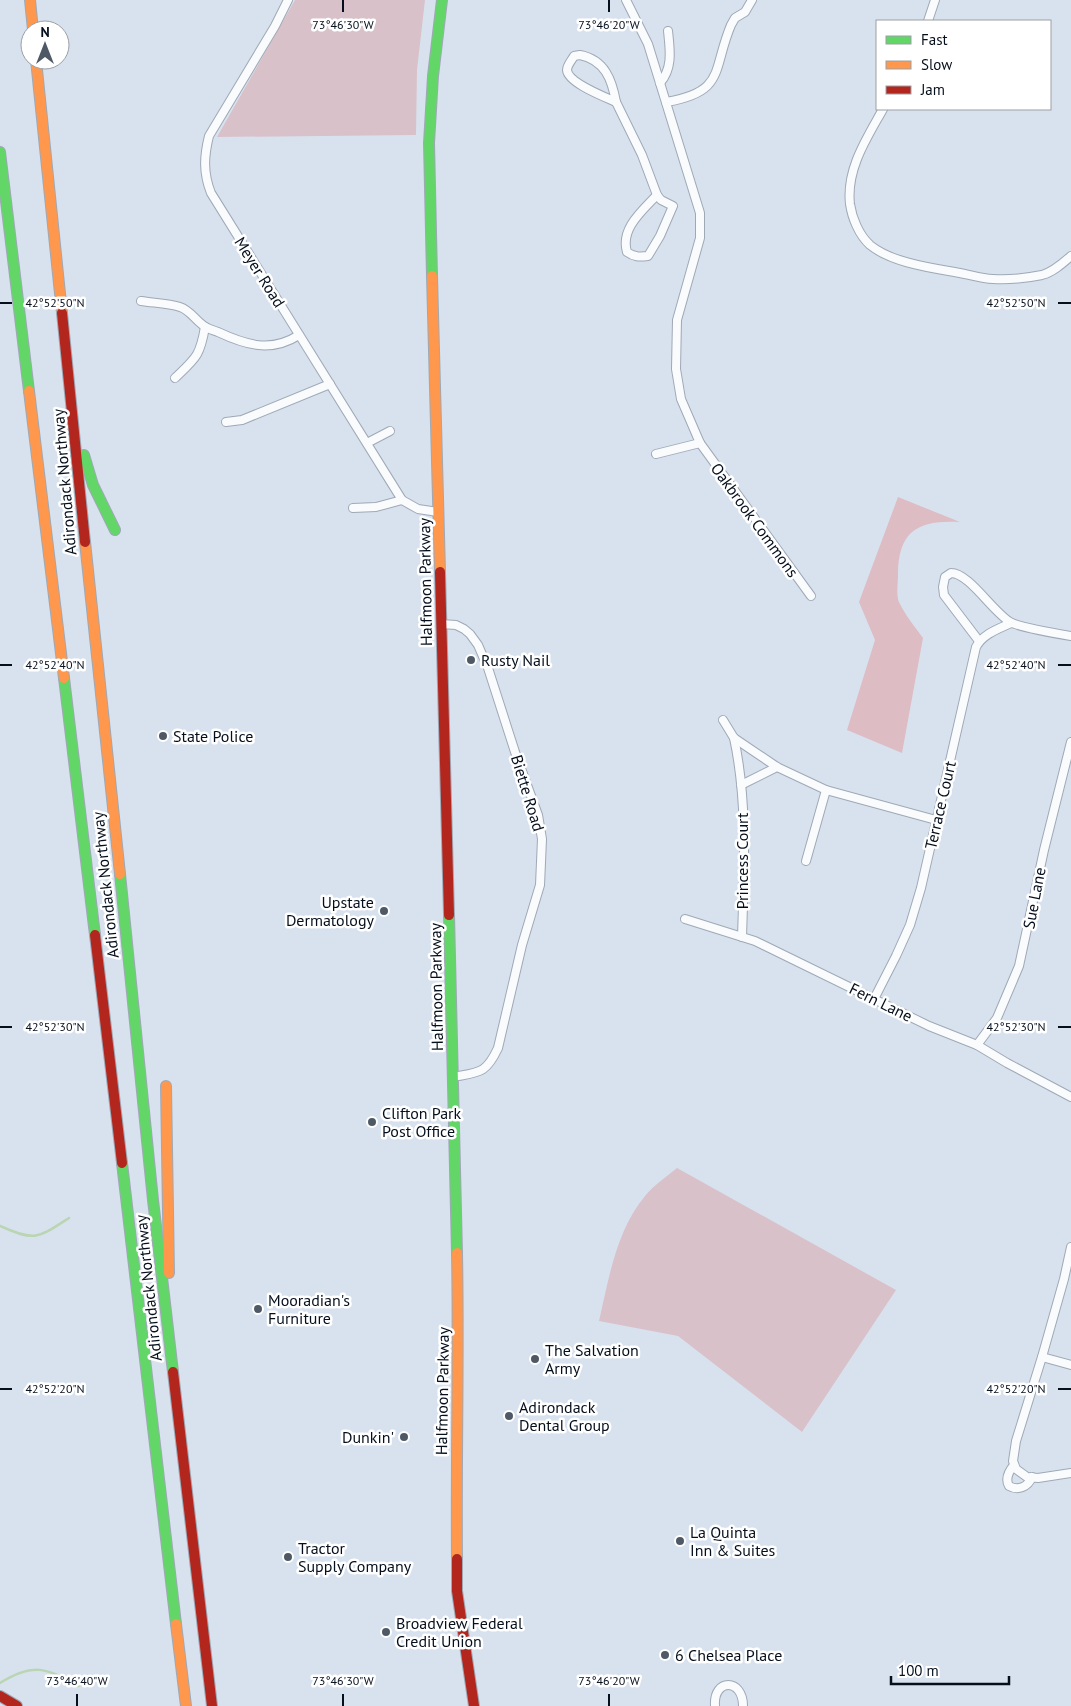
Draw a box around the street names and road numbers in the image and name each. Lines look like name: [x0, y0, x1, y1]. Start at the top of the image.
street label: Meyer Road: [230, 233, 290, 311]
street label: Adirondack Northway: [48, 407, 80, 556]
street label: Oakbrook Commons: [707, 459, 803, 581]
street label: Halfmoon Parkway: [414, 517, 436, 646]
street label: Biette Road: [507, 752, 549, 834]
street label: Terrace Court: [920, 758, 960, 851]
street label: Adirondack Northway: [87, 810, 123, 959]
street label: Princess Court: [732, 812, 752, 909]
street label: Sue Lane: [1018, 866, 1050, 930]
street label: Halfmoon Parkway: [425, 922, 447, 1051]
street label: Fern Lane: [846, 978, 916, 1026]
street label: Adirondack Northway: [130, 1213, 166, 1362]
street label: Halfmoon Parkway: [431, 1326, 453, 1455]

